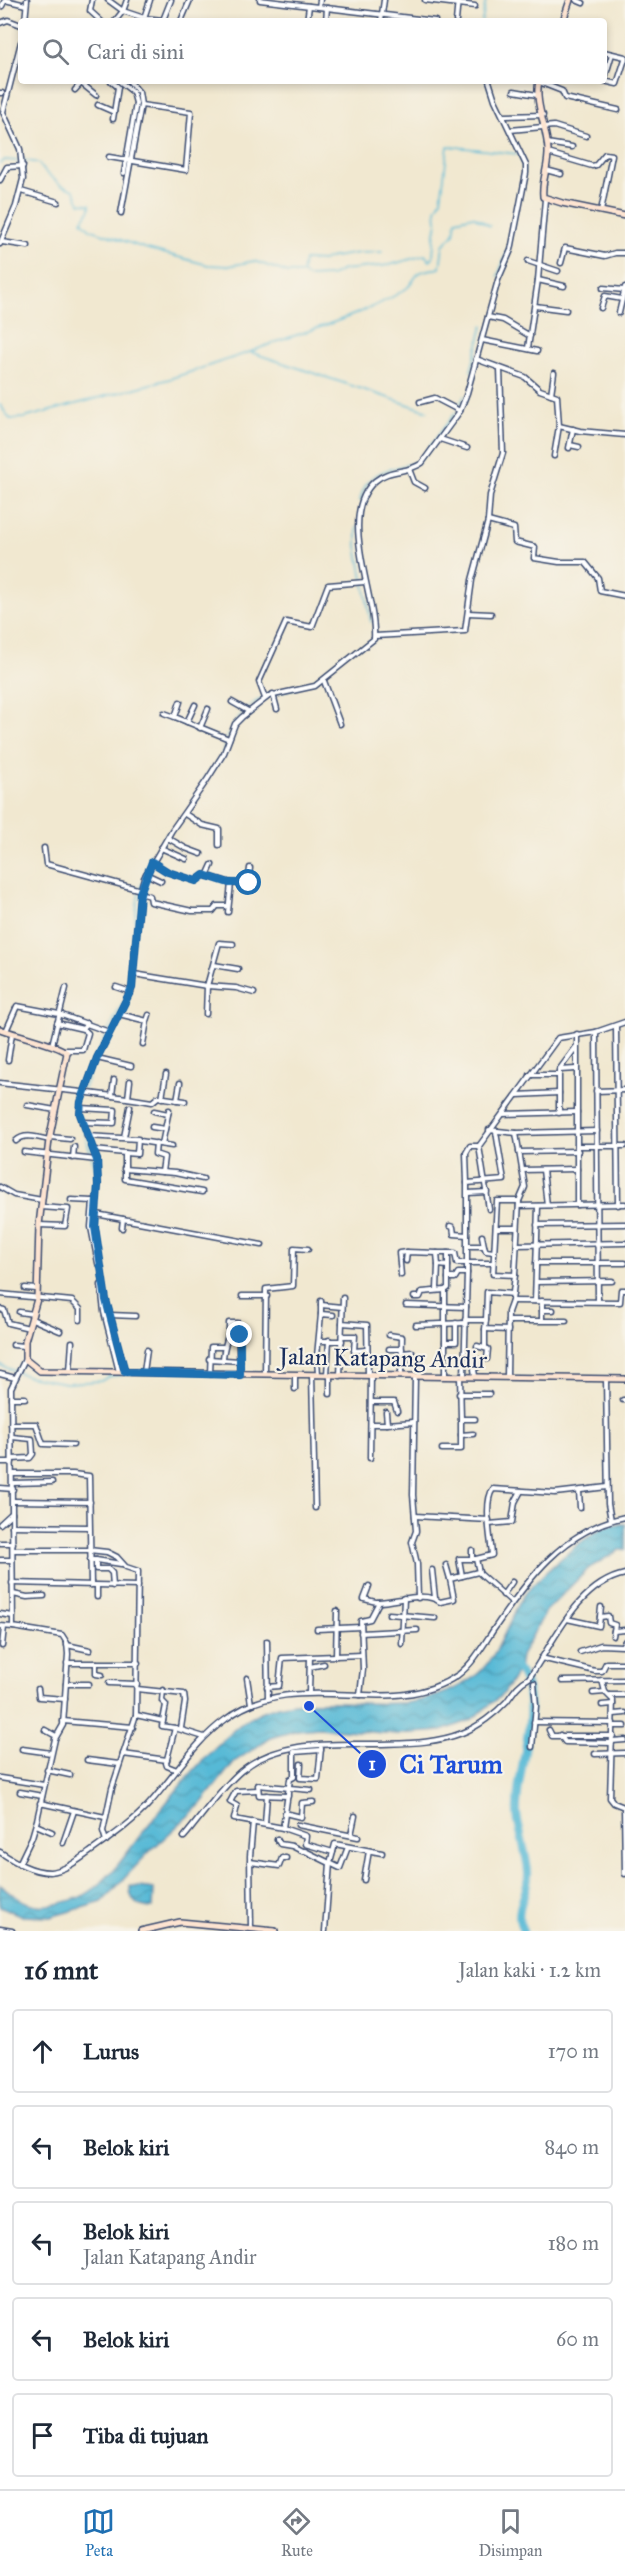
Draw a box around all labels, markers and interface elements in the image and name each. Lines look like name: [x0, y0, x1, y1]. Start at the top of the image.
search box: [18, 18, 607, 84]
icon: search: [39, 35, 72, 68]
text: Cari di sini: [87, 38, 184, 65]
route start: [235, 869, 261, 895]
route end: [226, 1321, 252, 1347]
street label: Jalan Katapang Andir: [276, 1341, 487, 1375]
callout: Ci Tarum: [357, 1742, 515, 1786]
text: Ci Tarum: [399, 1748, 503, 1780]
text: 1: [368, 1753, 376, 1775]
text: 16 mnt: [24, 1954, 98, 1986]
text: Jalan kaki · 1.2 km: [458, 1958, 601, 1982]
icon: ahead: [26, 2035, 59, 2068]
text: Lurus: [83, 2038, 139, 2065]
text: 170 m: [548, 2039, 599, 2063]
icon: left: [26, 2131, 59, 2164]
text: Belok kiri: [83, 2134, 169, 2161]
text: 840 m: [544, 2135, 599, 2159]
text: Belok kiri: [83, 2218, 169, 2245]
icon: left: [26, 2227, 59, 2260]
text: 180 m: [548, 2231, 599, 2255]
text: Jalan Katapang Andir: [83, 2245, 256, 2269]
icon: left: [26, 2323, 59, 2356]
text: Belok kiri: [83, 2326, 169, 2353]
text: 60 m: [556, 2327, 599, 2351]
icon: arrive: [26, 2419, 59, 2452]
text: Tiba di tujuan: [83, 2422, 208, 2449]
tab: Peta: [82, 2505, 115, 2560]
tab: Rute: [280, 2505, 313, 2560]
tab: Disimpan: [478, 2505, 543, 2560]

